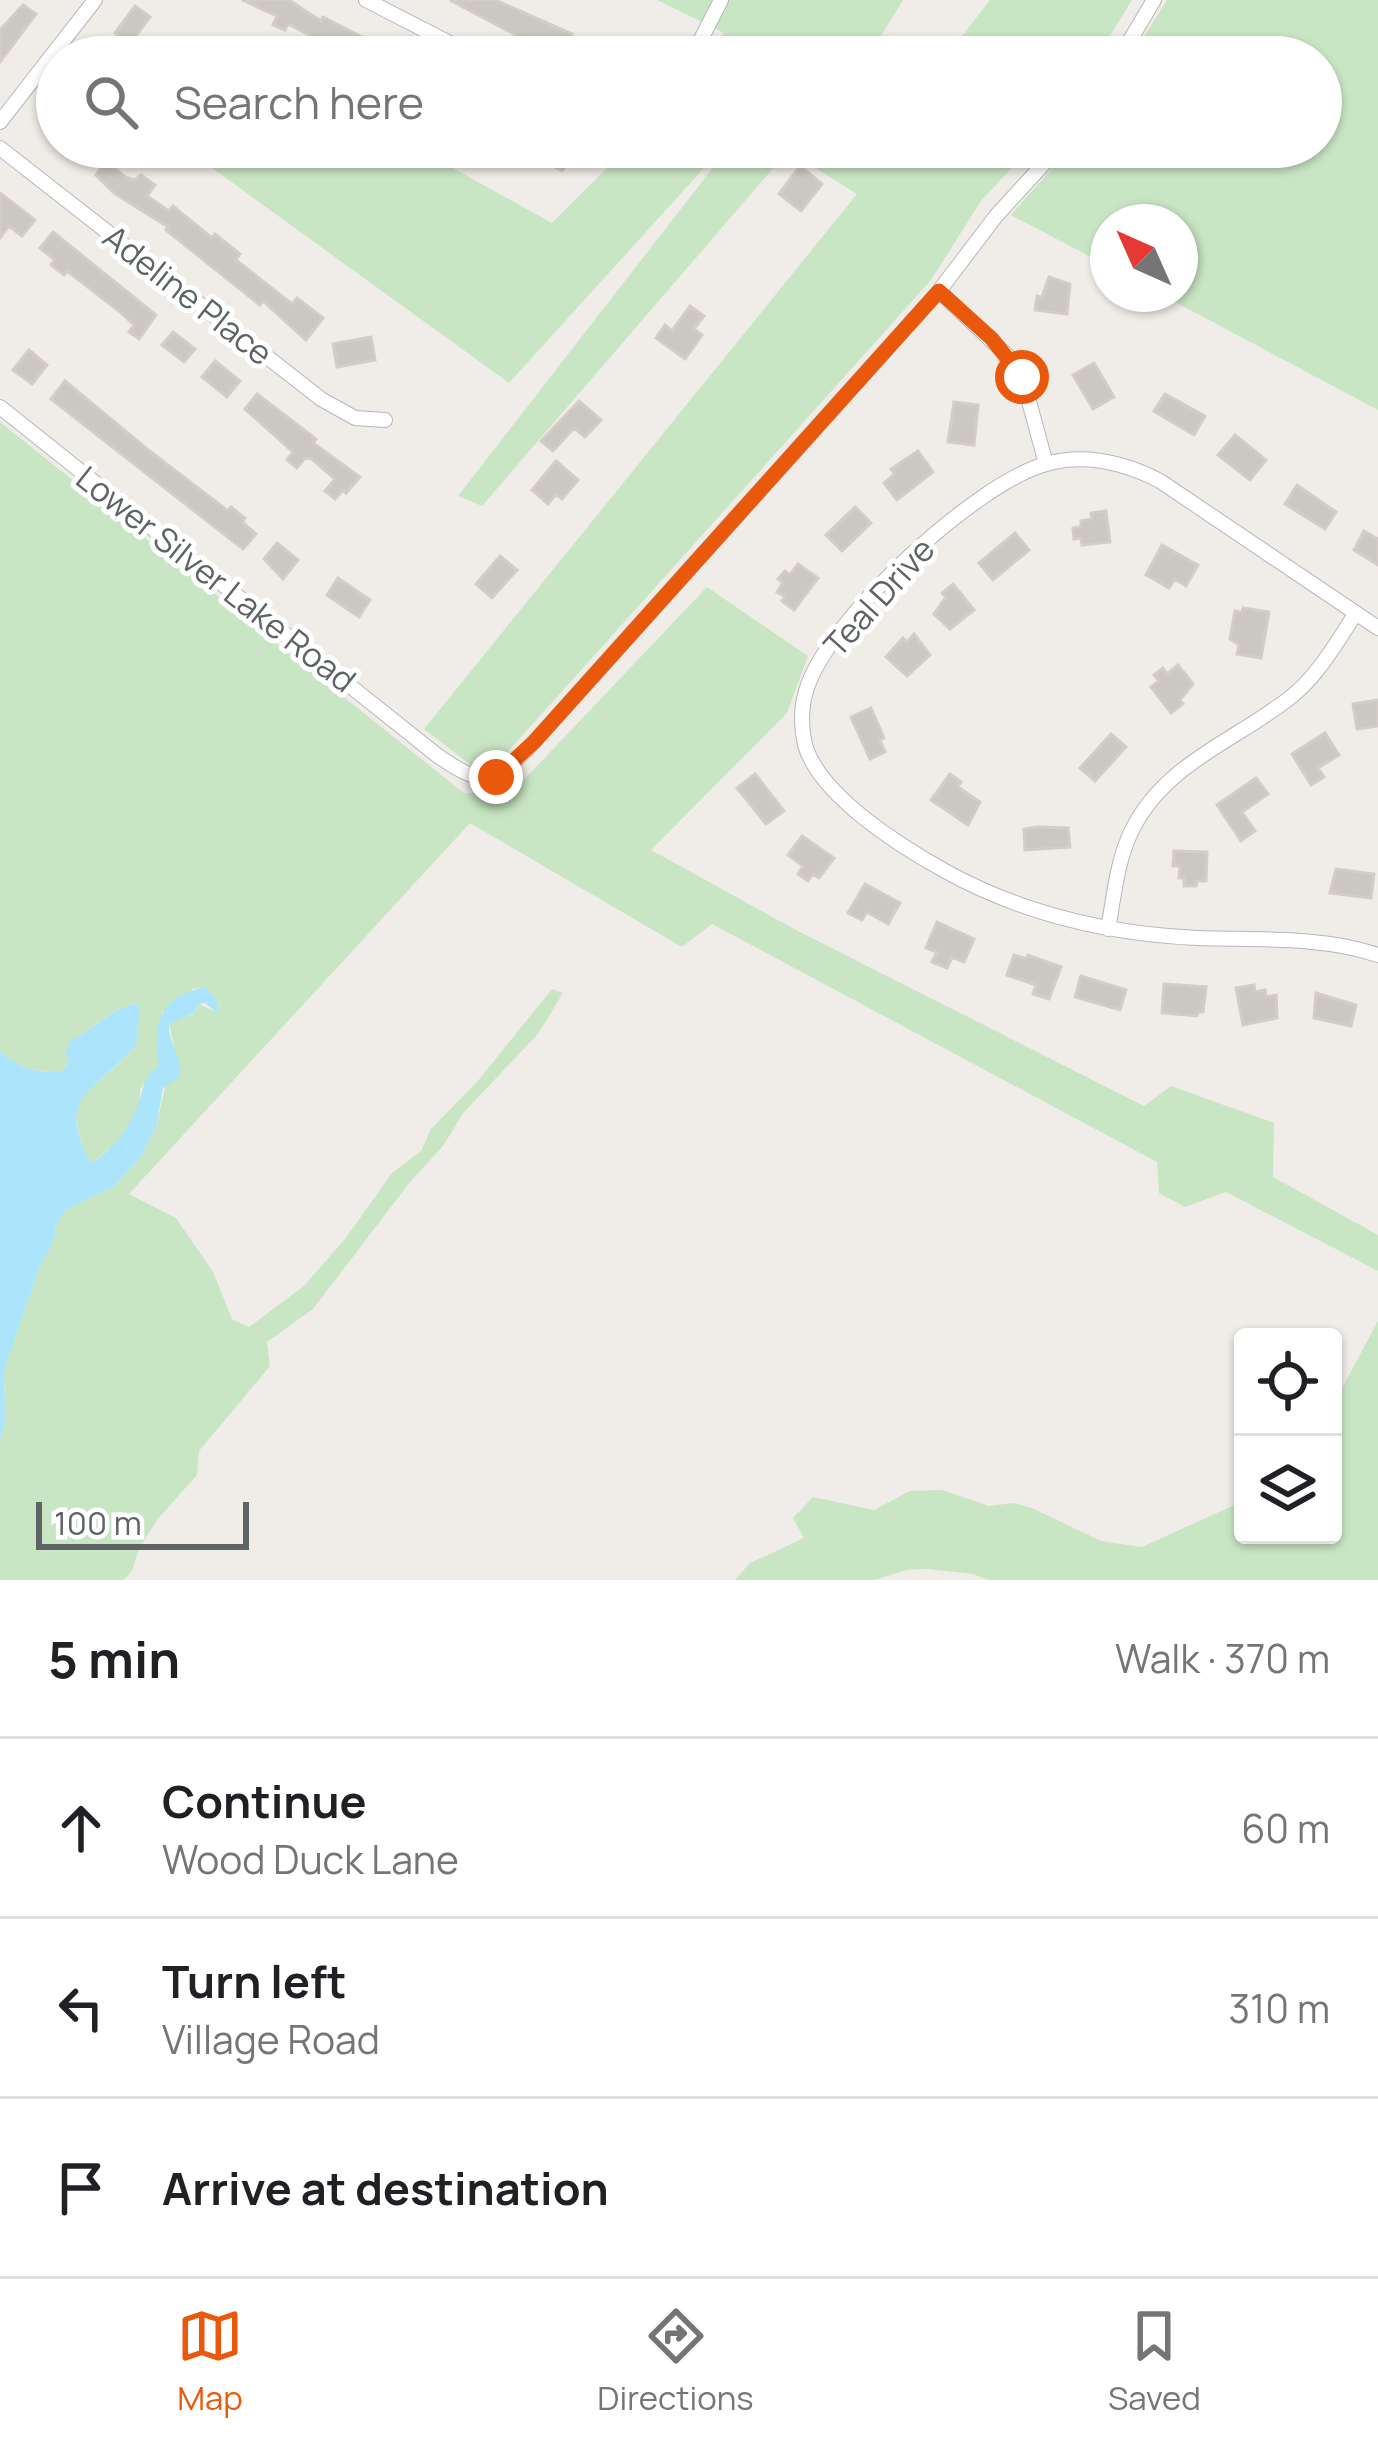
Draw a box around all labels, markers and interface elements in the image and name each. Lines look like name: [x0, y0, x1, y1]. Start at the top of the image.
search box: [36, 36, 1342, 168]
icon: search: [78, 69, 144, 135]
text: Search here: [174, 71, 424, 133]
north arrow: [1090, 204, 1198, 312]
street label: Adeline Place: [94, 214, 282, 375]
route start: [995, 350, 1049, 404]
street label: Lower Silver Lake Road: [67, 455, 365, 702]
street label: Teal Drive: [813, 527, 944, 666]
route end: [469, 750, 523, 804]
map controls: [1234, 1328, 1342, 1544]
button: locate: [1234, 1328, 1342, 1436]
button: layers: [1234, 1436, 1342, 1544]
scale bar: [36, 1496, 249, 1549]
text: 100 m: [54, 1500, 142, 1545]
text: 5 min: [48, 1624, 180, 1693]
text: Walk · 370 m: [1115, 1631, 1330, 1685]
text: Continue: [162, 1770, 367, 1832]
icon: ahead: [48, 1795, 114, 1861]
text: 60 m: [1241, 1801, 1330, 1855]
text: Wood Duck Lane: [162, 1832, 459, 1886]
text: Turn left: [162, 1950, 347, 2012]
icon: left: [48, 1975, 114, 2041]
text: 310 m: [1229, 1981, 1330, 2035]
text: Village Road: [162, 2012, 380, 2066]
icon: arrive: [48, 2155, 114, 2221]
text: Arrive at destination: [162, 2157, 609, 2219]
tab: Map: [177, 2303, 243, 2420]
tab: Directions: [597, 2303, 754, 2420]
tab: Saved: [1108, 2303, 1201, 2420]

